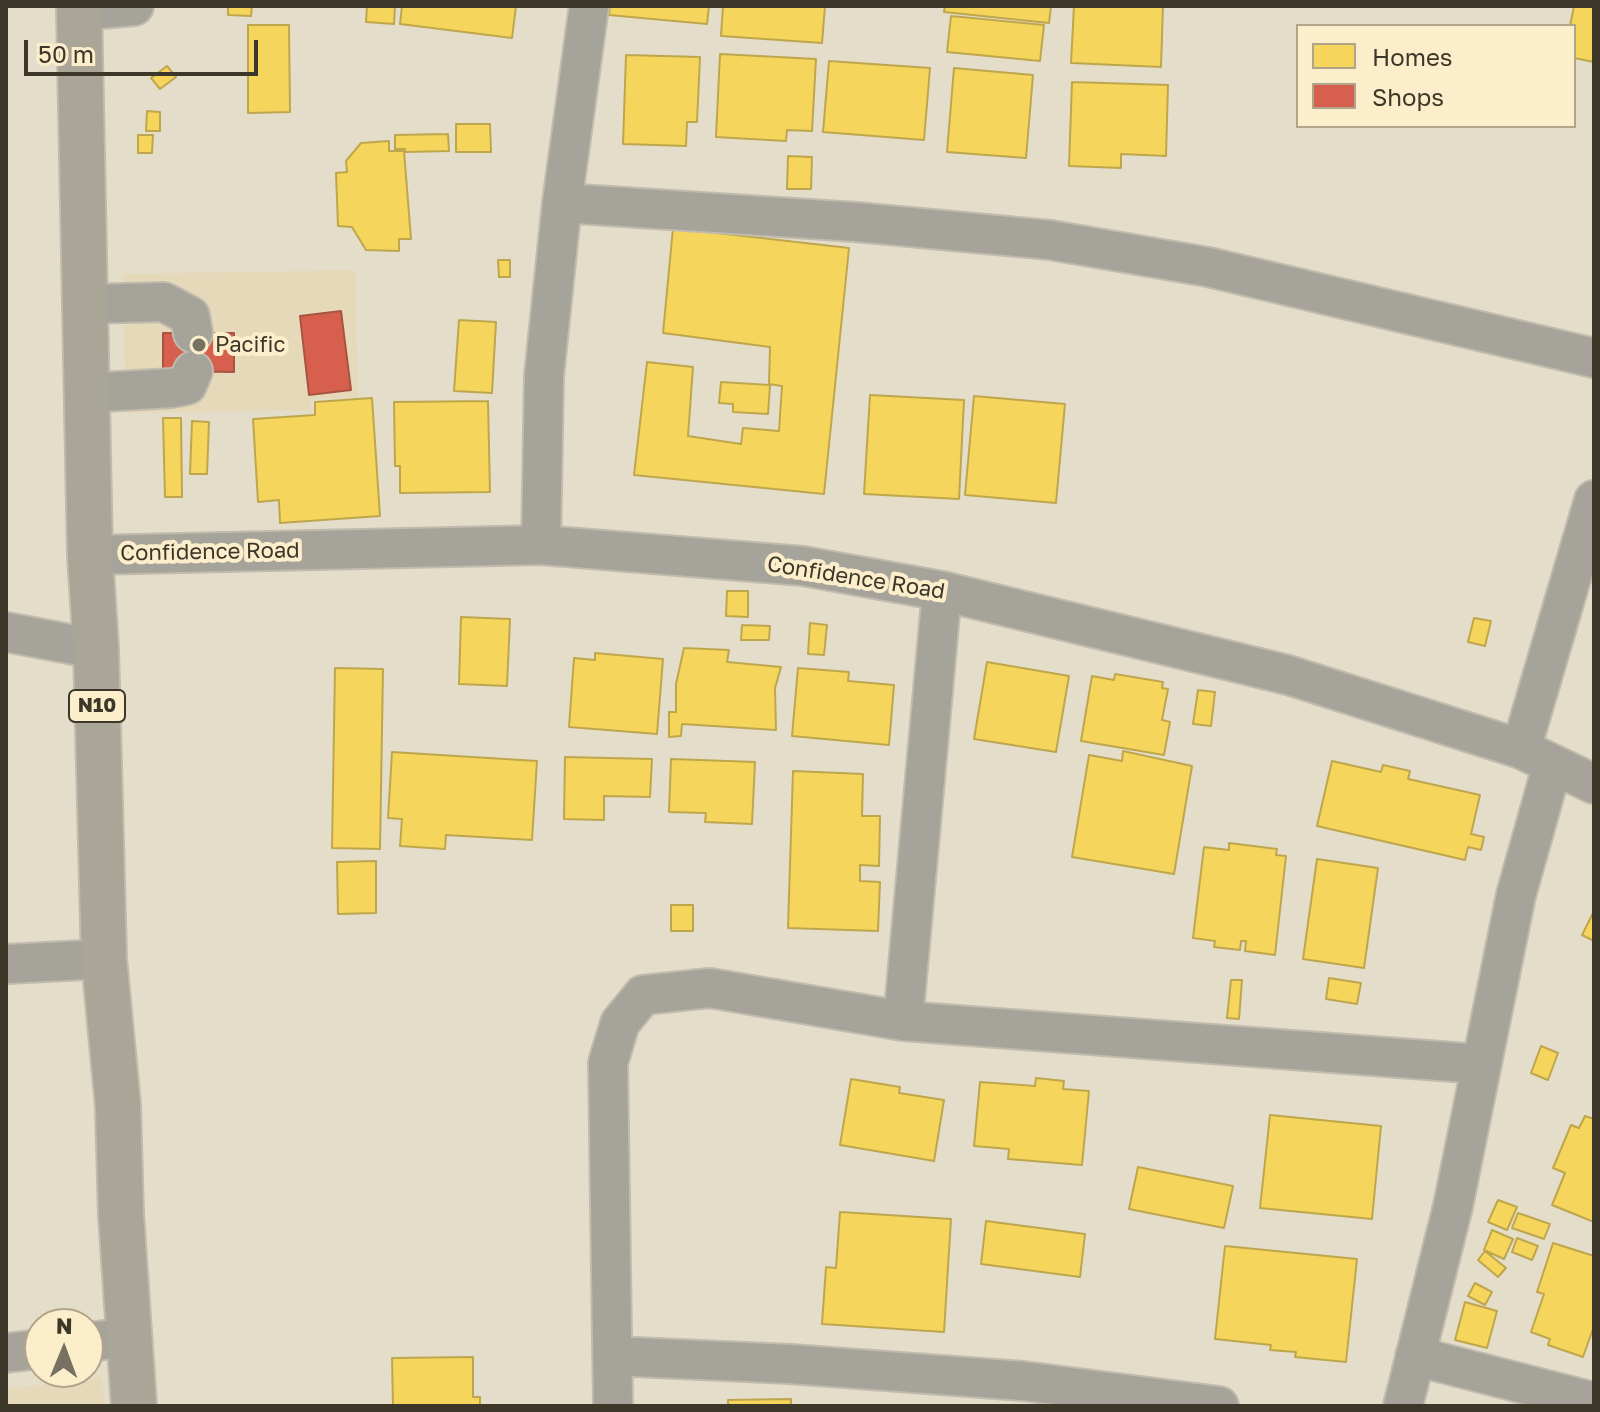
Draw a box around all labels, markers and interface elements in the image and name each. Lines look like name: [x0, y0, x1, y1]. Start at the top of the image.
scale bar: [28, 24, 262, 74]
legend: [1296, 24, 1576, 128]
text: 50 m: [38, 39, 94, 68]
text: Homes: [1372, 42, 1453, 71]
text: Shops: [1372, 82, 1444, 111]
place label: Pacific: [215, 332, 285, 358]
marker: Pacific: [190, 336, 208, 354]
street label: Confidence Road: [120, 537, 300, 567]
street label: Confidence Road: [765, 551, 947, 605]
road number: N10: [69, 690, 125, 722]
north arrow: [24, 1308, 104, 1388]
text: N: [56, 1312, 73, 1339]

